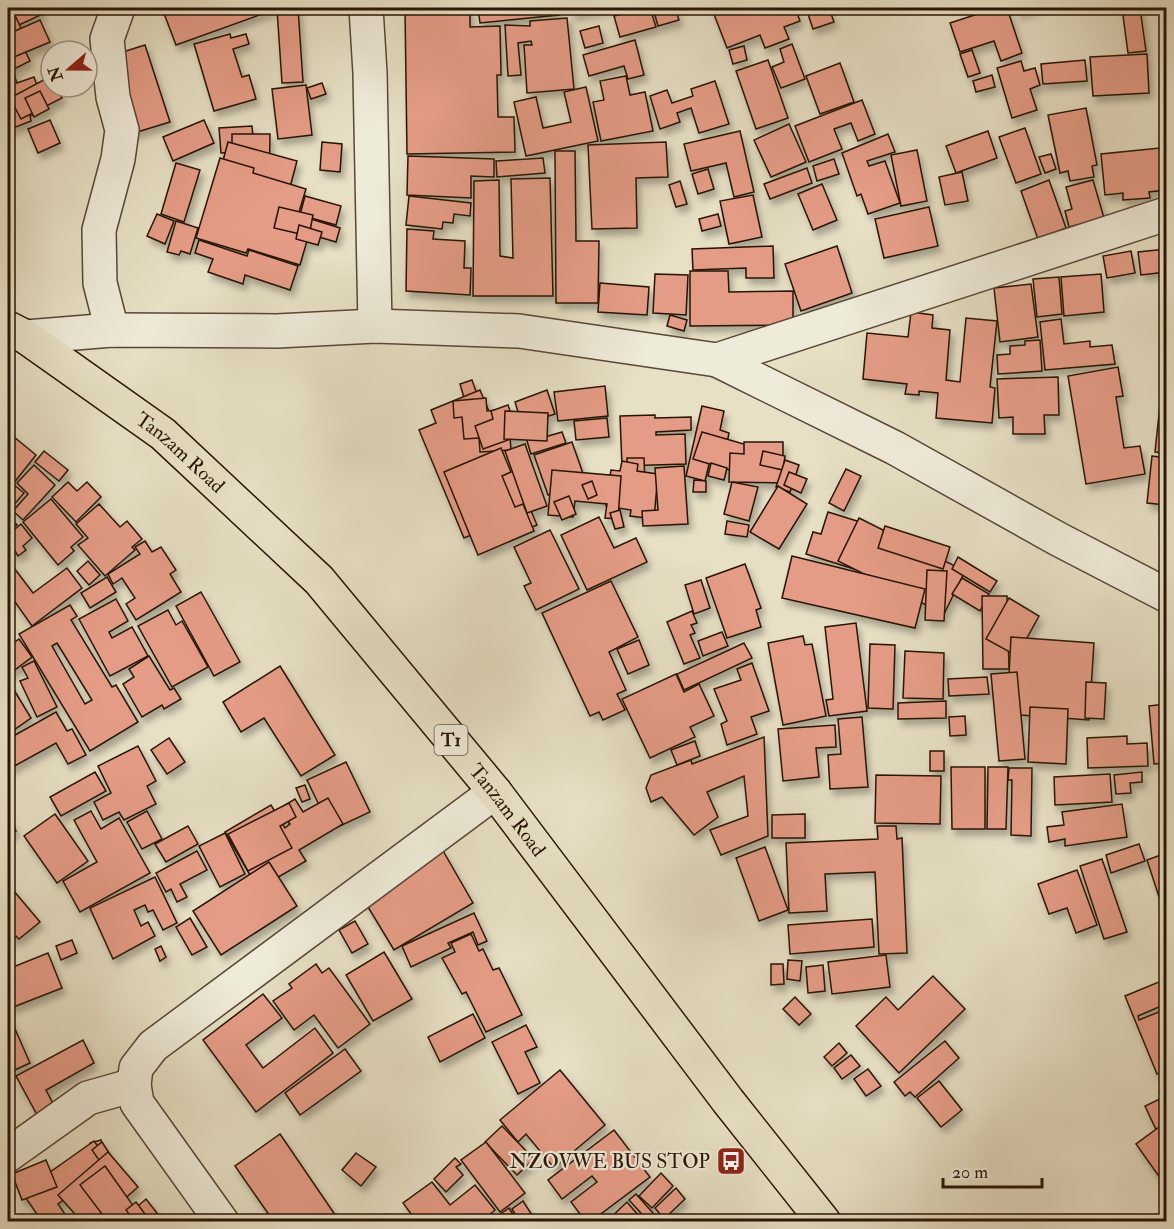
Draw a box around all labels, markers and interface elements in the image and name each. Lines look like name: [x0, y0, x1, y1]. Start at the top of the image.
north arrow: [39, 39, 99, 99]
text: N: [44, 63, 68, 85]
street label: Tanzam Road: [131, 406, 230, 498]
road number: T1: [434, 725, 468, 755]
street label: Tanzam Road: [464, 758, 552, 861]
bus stop icon: NZOVWE BUS STOP: [715, 1145, 747, 1177]
place label: NZOVWE BUS STOP: [510, 1149, 710, 1174]
scale bar: [943, 1151, 1042, 1189]
text: 20 m: [952, 1161, 988, 1184]

